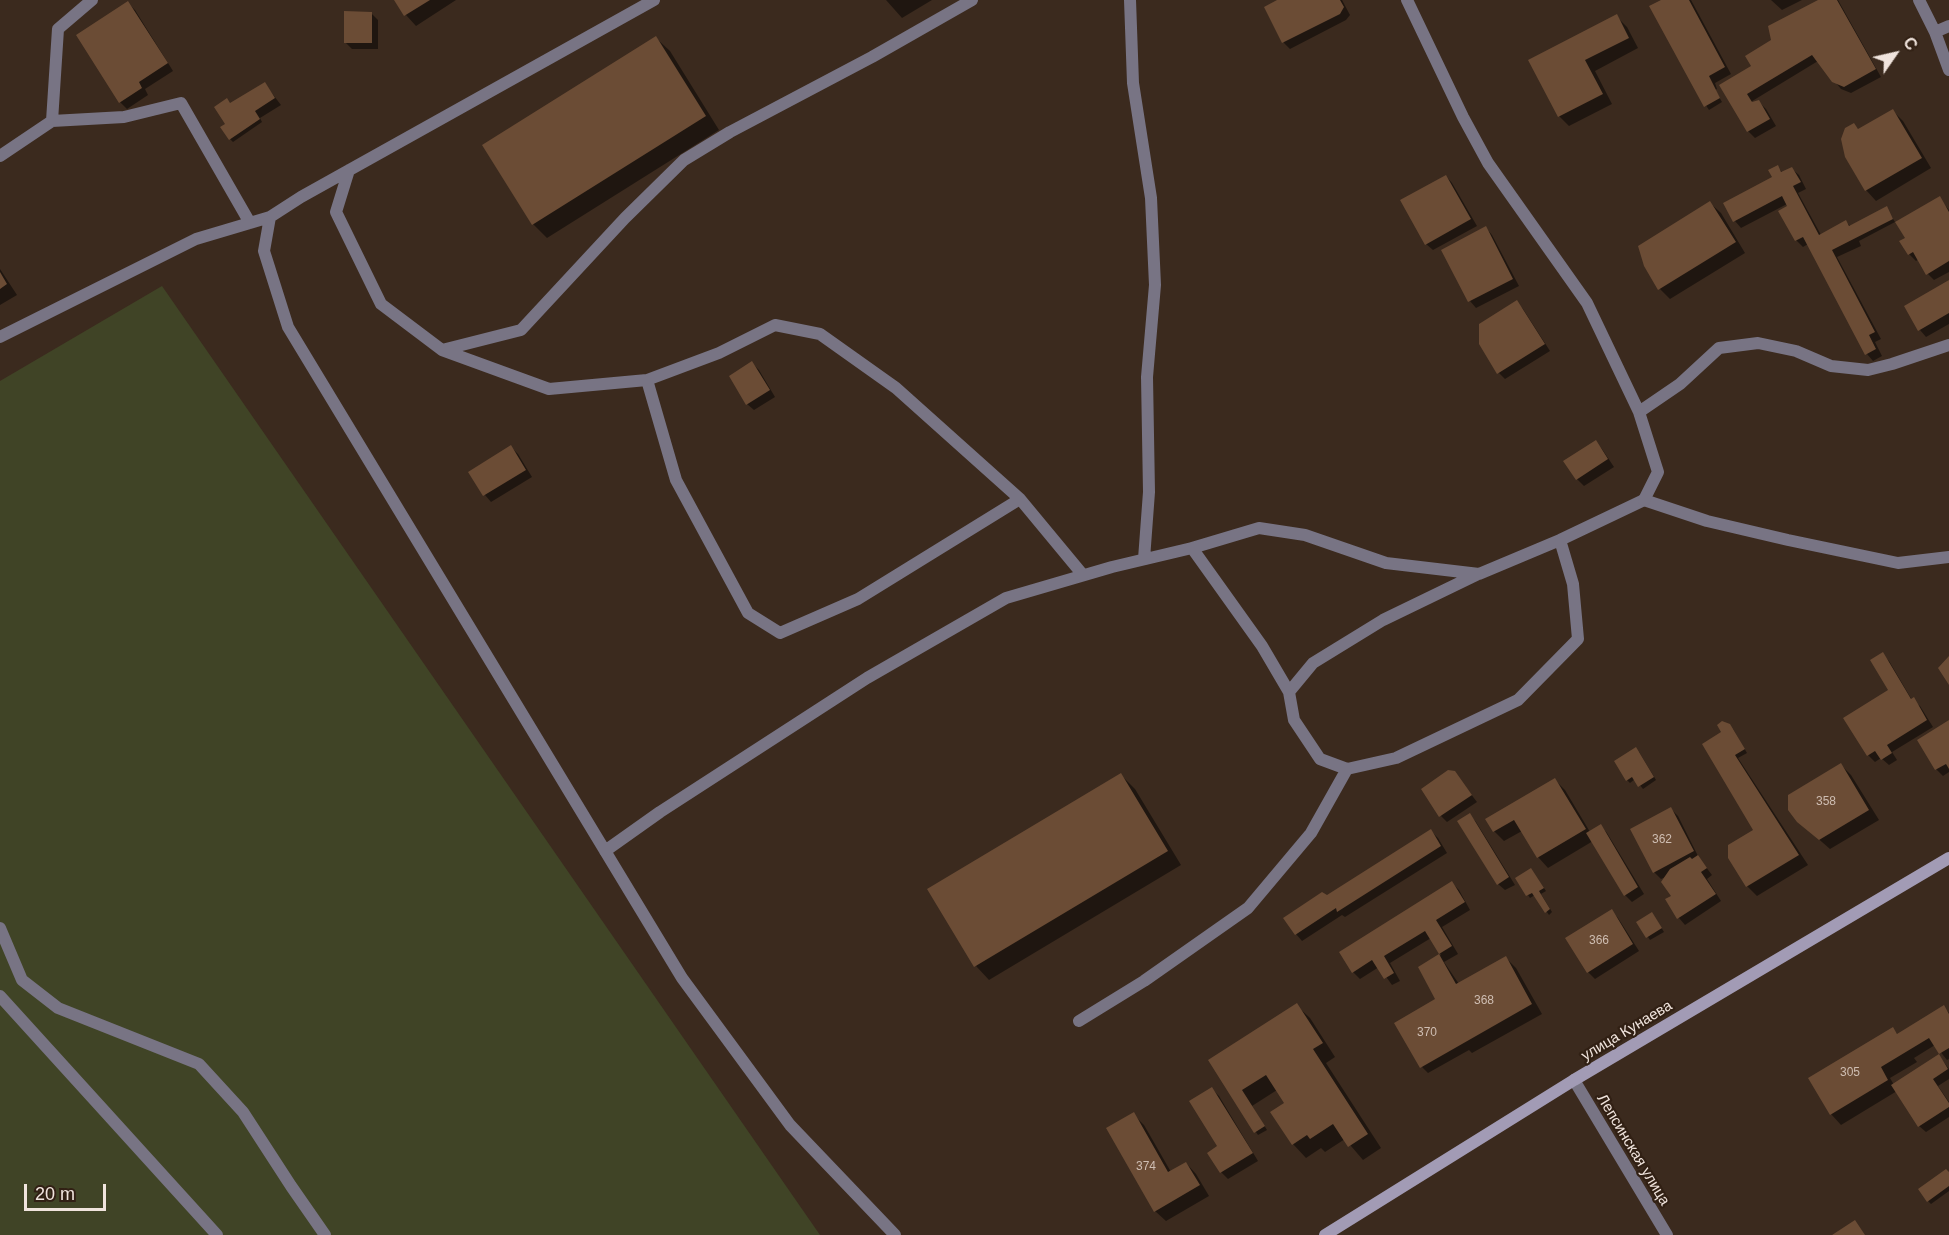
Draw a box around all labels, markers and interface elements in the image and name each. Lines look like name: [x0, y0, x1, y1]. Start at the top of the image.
north arrow: [1865, 24, 1925, 84]
text: С: [1900, 34, 1921, 53]
house number: 358: [1816, 795, 1836, 809]
house number: 362: [1652, 833, 1672, 847]
house number: 366: [1589, 934, 1609, 948]
house number: 368: [1474, 994, 1494, 1008]
street label: улица Кунаева: [1578, 997, 1676, 1065]
house number: 370: [1417, 1026, 1437, 1040]
house number: 305: [1840, 1066, 1860, 1080]
street label: Лепсинская улица: [1593, 1091, 1673, 1209]
house number: 374: [1136, 1160, 1156, 1174]
scale bar: [27, 1172, 110, 1210]
text: 20 m: [35, 1184, 75, 1204]

